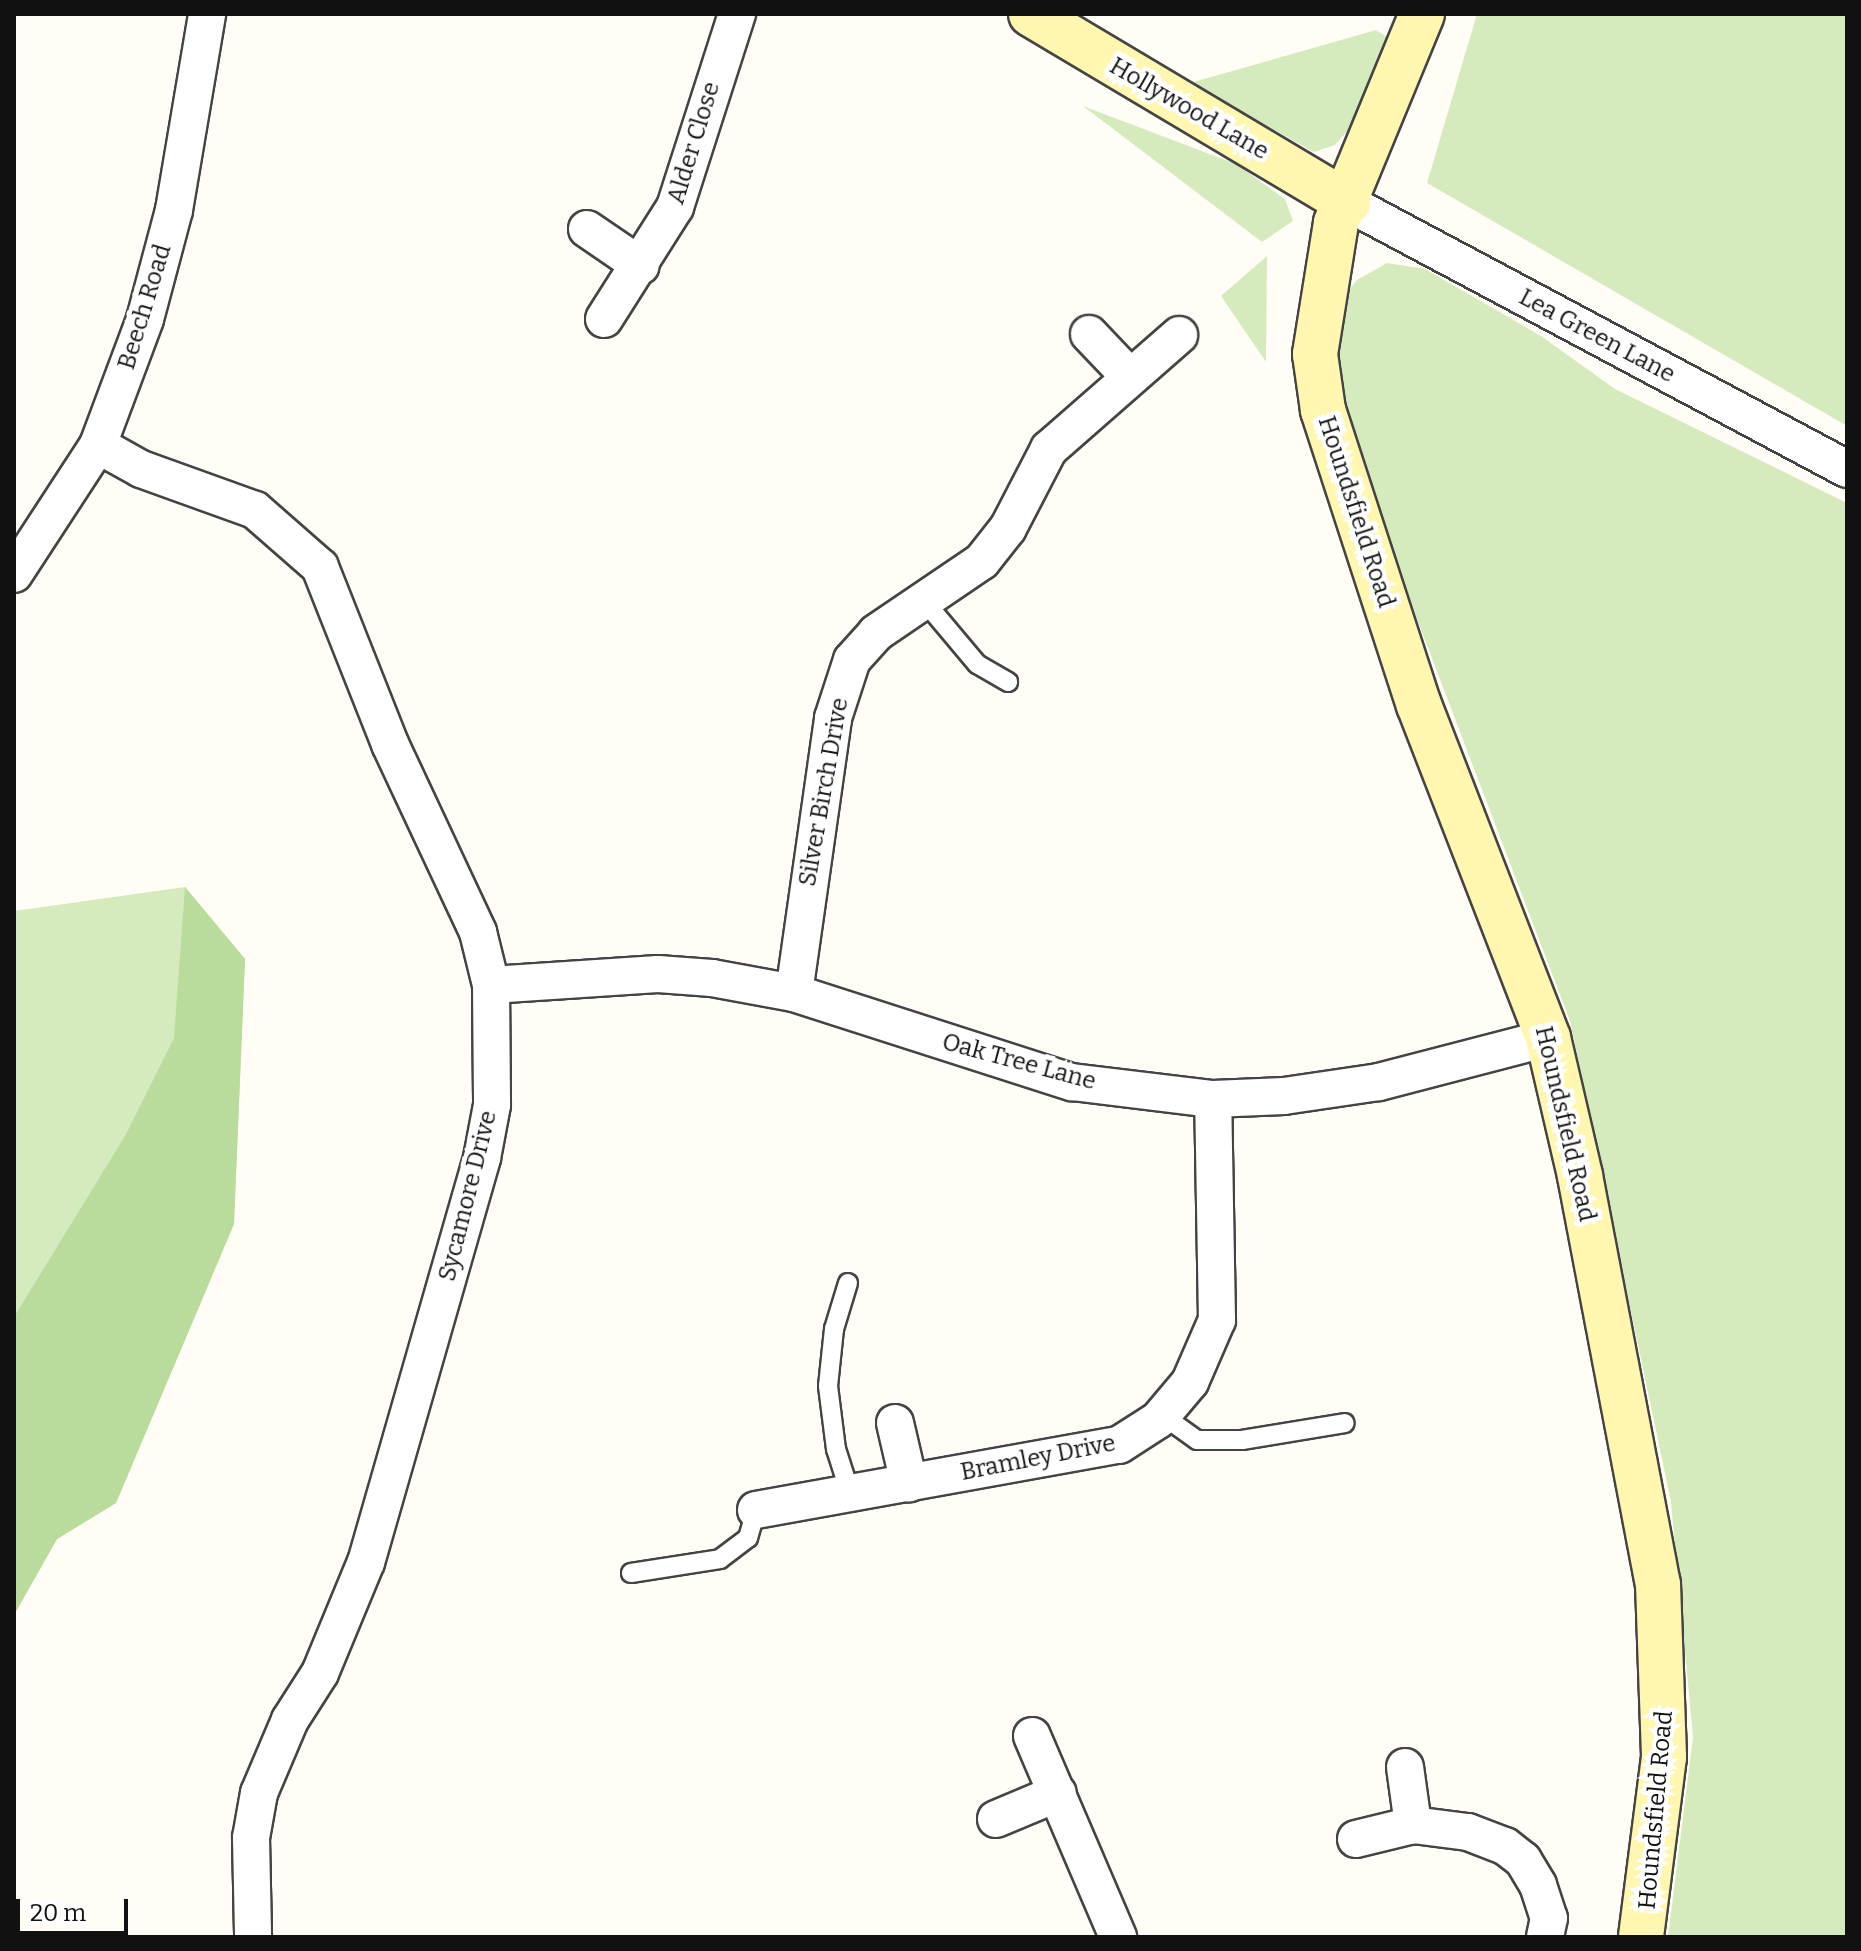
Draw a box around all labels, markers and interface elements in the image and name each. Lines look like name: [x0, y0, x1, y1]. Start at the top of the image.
street label: Hollywood Lane: [1104, 52, 1274, 166]
street label: Alder Close: [662, 78, 726, 208]
street label: Beech Road: [112, 241, 178, 373]
street label: Lea Green Lane: [1514, 283, 1680, 389]
street label: Houndsfield Road: [1311, 413, 1401, 611]
street label: Silver Birch Drive: [793, 695, 855, 889]
street label: Houndsfield Road: [1529, 1024, 1601, 1224]
street label: Oak Tree Lane: [939, 1028, 1099, 1096]
street label: Sycamore Drive: [433, 1108, 503, 1284]
street label: Bramley Drive: [958, 1429, 1118, 1487]
street label: Houndsfield Road: [1633, 1709, 1679, 1911]
scale bar: [20, 1883, 132, 1933]
text: 20 m: [30, 1899, 86, 1927]

